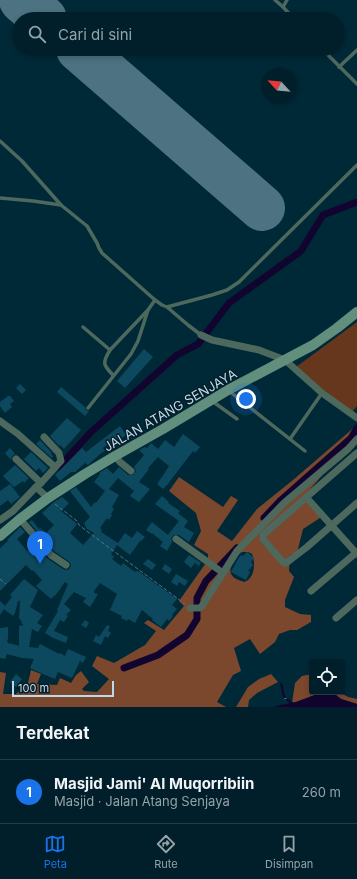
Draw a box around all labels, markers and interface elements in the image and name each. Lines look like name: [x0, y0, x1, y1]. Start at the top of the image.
search box: [12, 12, 345, 56]
icon: search: [26, 23, 48, 45]
text: Cari di sini: [58, 25, 132, 44]
north arrow: [261, 68, 297, 104]
street label: JALAN ATANG SENJAYA: [101, 365, 239, 455]
your location: [236, 389, 256, 409]
pin: 1: [27, 531, 53, 564]
map controls: [309, 659, 345, 695]
button: locate: [309, 659, 345, 695]
scale bar: [12, 679, 114, 698]
text: 100 m: [18, 681, 49, 695]
text: Terdekat: [16, 723, 89, 743]
text: Masjid Jami' Al Muqorribiin: [54, 774, 254, 793]
text: 1: [26, 784, 32, 800]
text: 260 m: [302, 784, 341, 800]
text: Masjid · Jalan Atang Senjaya: [54, 793, 230, 809]
tab: Peta: [44, 833, 67, 871]
tab: Rute: [154, 833, 178, 871]
tab: Disimpan: [265, 833, 313, 871]

